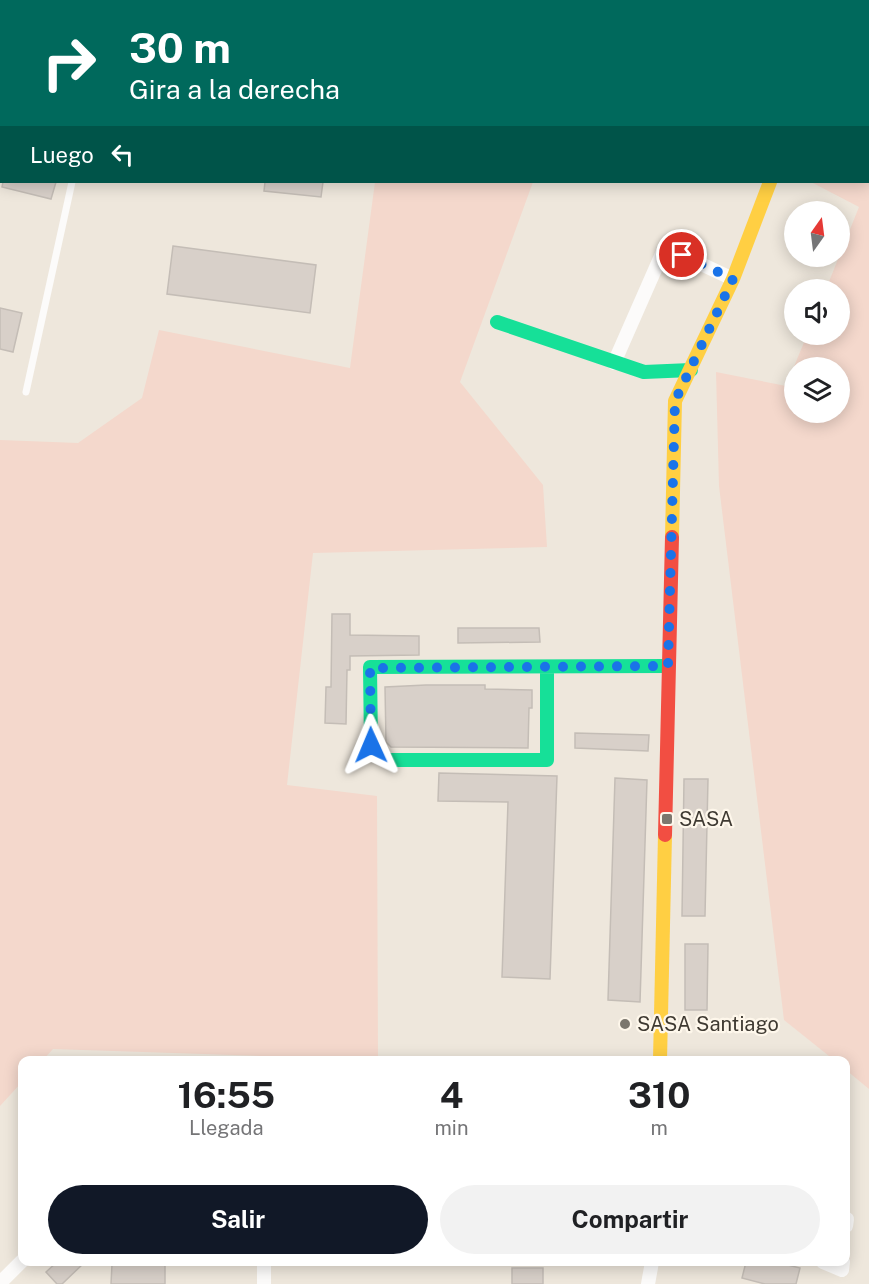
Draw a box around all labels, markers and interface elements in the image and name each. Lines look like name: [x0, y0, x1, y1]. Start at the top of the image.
text: 30 m: [129, 23, 231, 72]
icon: right: [30, 24, 108, 102]
text: Gira a la derecha: [129, 73, 340, 105]
icon: left: [106, 138, 139, 171]
text: Luego: [30, 142, 94, 168]
north arrow: [784, 201, 850, 267]
map controls: [784, 201, 850, 423]
pin: [656, 229, 707, 280]
icon: arrive: [665, 238, 698, 271]
button: sound: [784, 279, 850, 345]
button: layers: [784, 357, 850, 423]
position arrow: [339, 713, 403, 777]
place label: SASA: [679, 807, 733, 831]
marker: SASA: [660, 812, 674, 826]
place label: SASA Santiago: [637, 1012, 779, 1036]
marker: SASA Santiago: [618, 1017, 632, 1031]
text: 16:55: [178, 1074, 275, 1116]
text: 4: [440, 1074, 463, 1116]
text: 310: [628, 1074, 690, 1116]
text: Llegada: [189, 1116, 264, 1140]
text: min: [435, 1116, 468, 1140]
text: m: [651, 1116, 668, 1140]
button: Salir: [48, 1185, 428, 1254]
button: Compartir: [440, 1185, 820, 1254]

